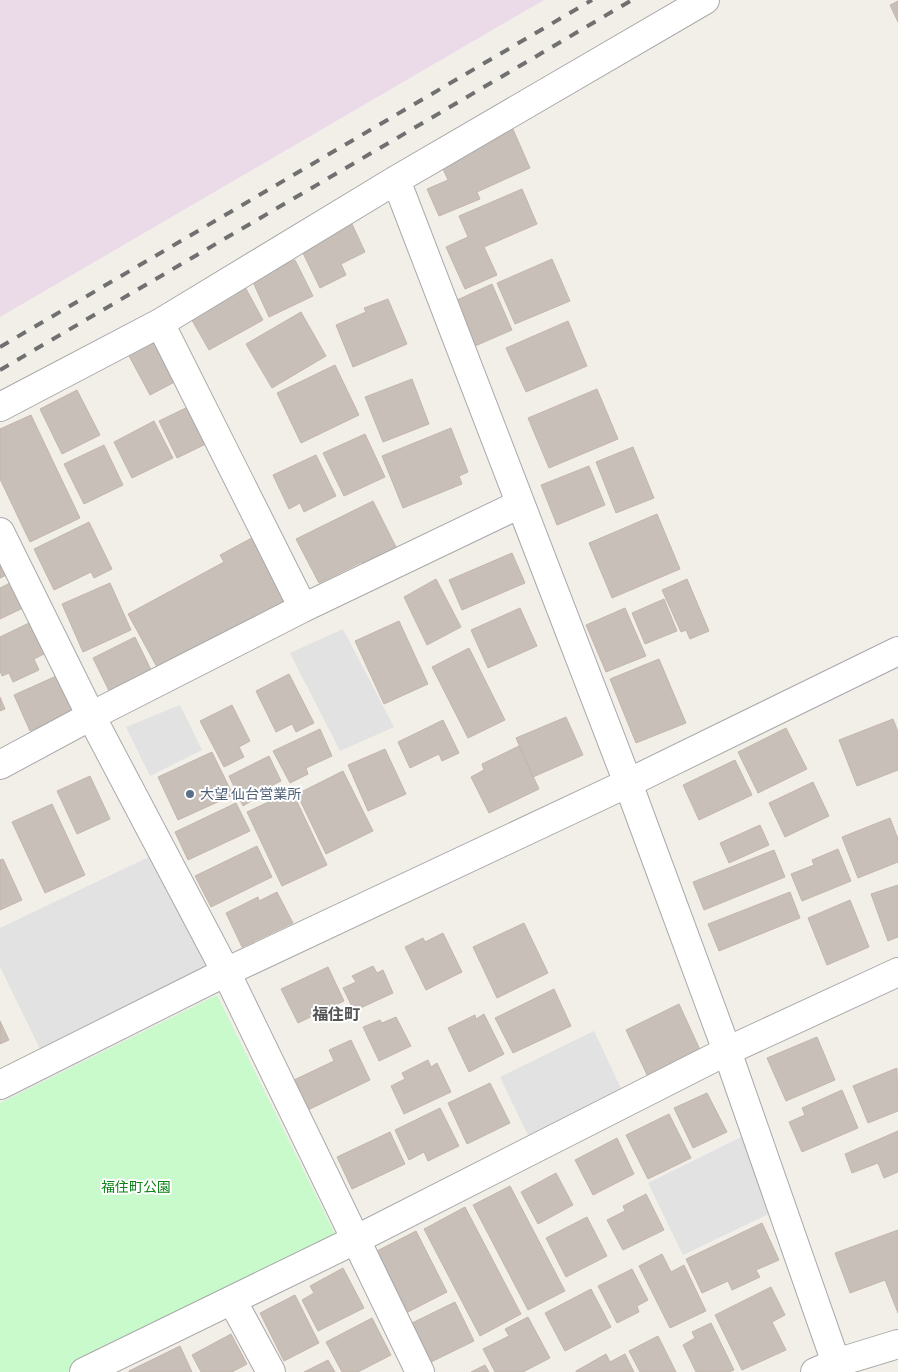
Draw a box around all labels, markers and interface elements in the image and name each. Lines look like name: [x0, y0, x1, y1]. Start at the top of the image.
place label: 大望 仙台営業所: [200, 785, 301, 803]
marker: 大望 仙台営業所: [184, 788, 196, 800]
district label: 福住町: [312, 1004, 360, 1024]
park label: 福住町公園: [101, 1178, 171, 1196]

